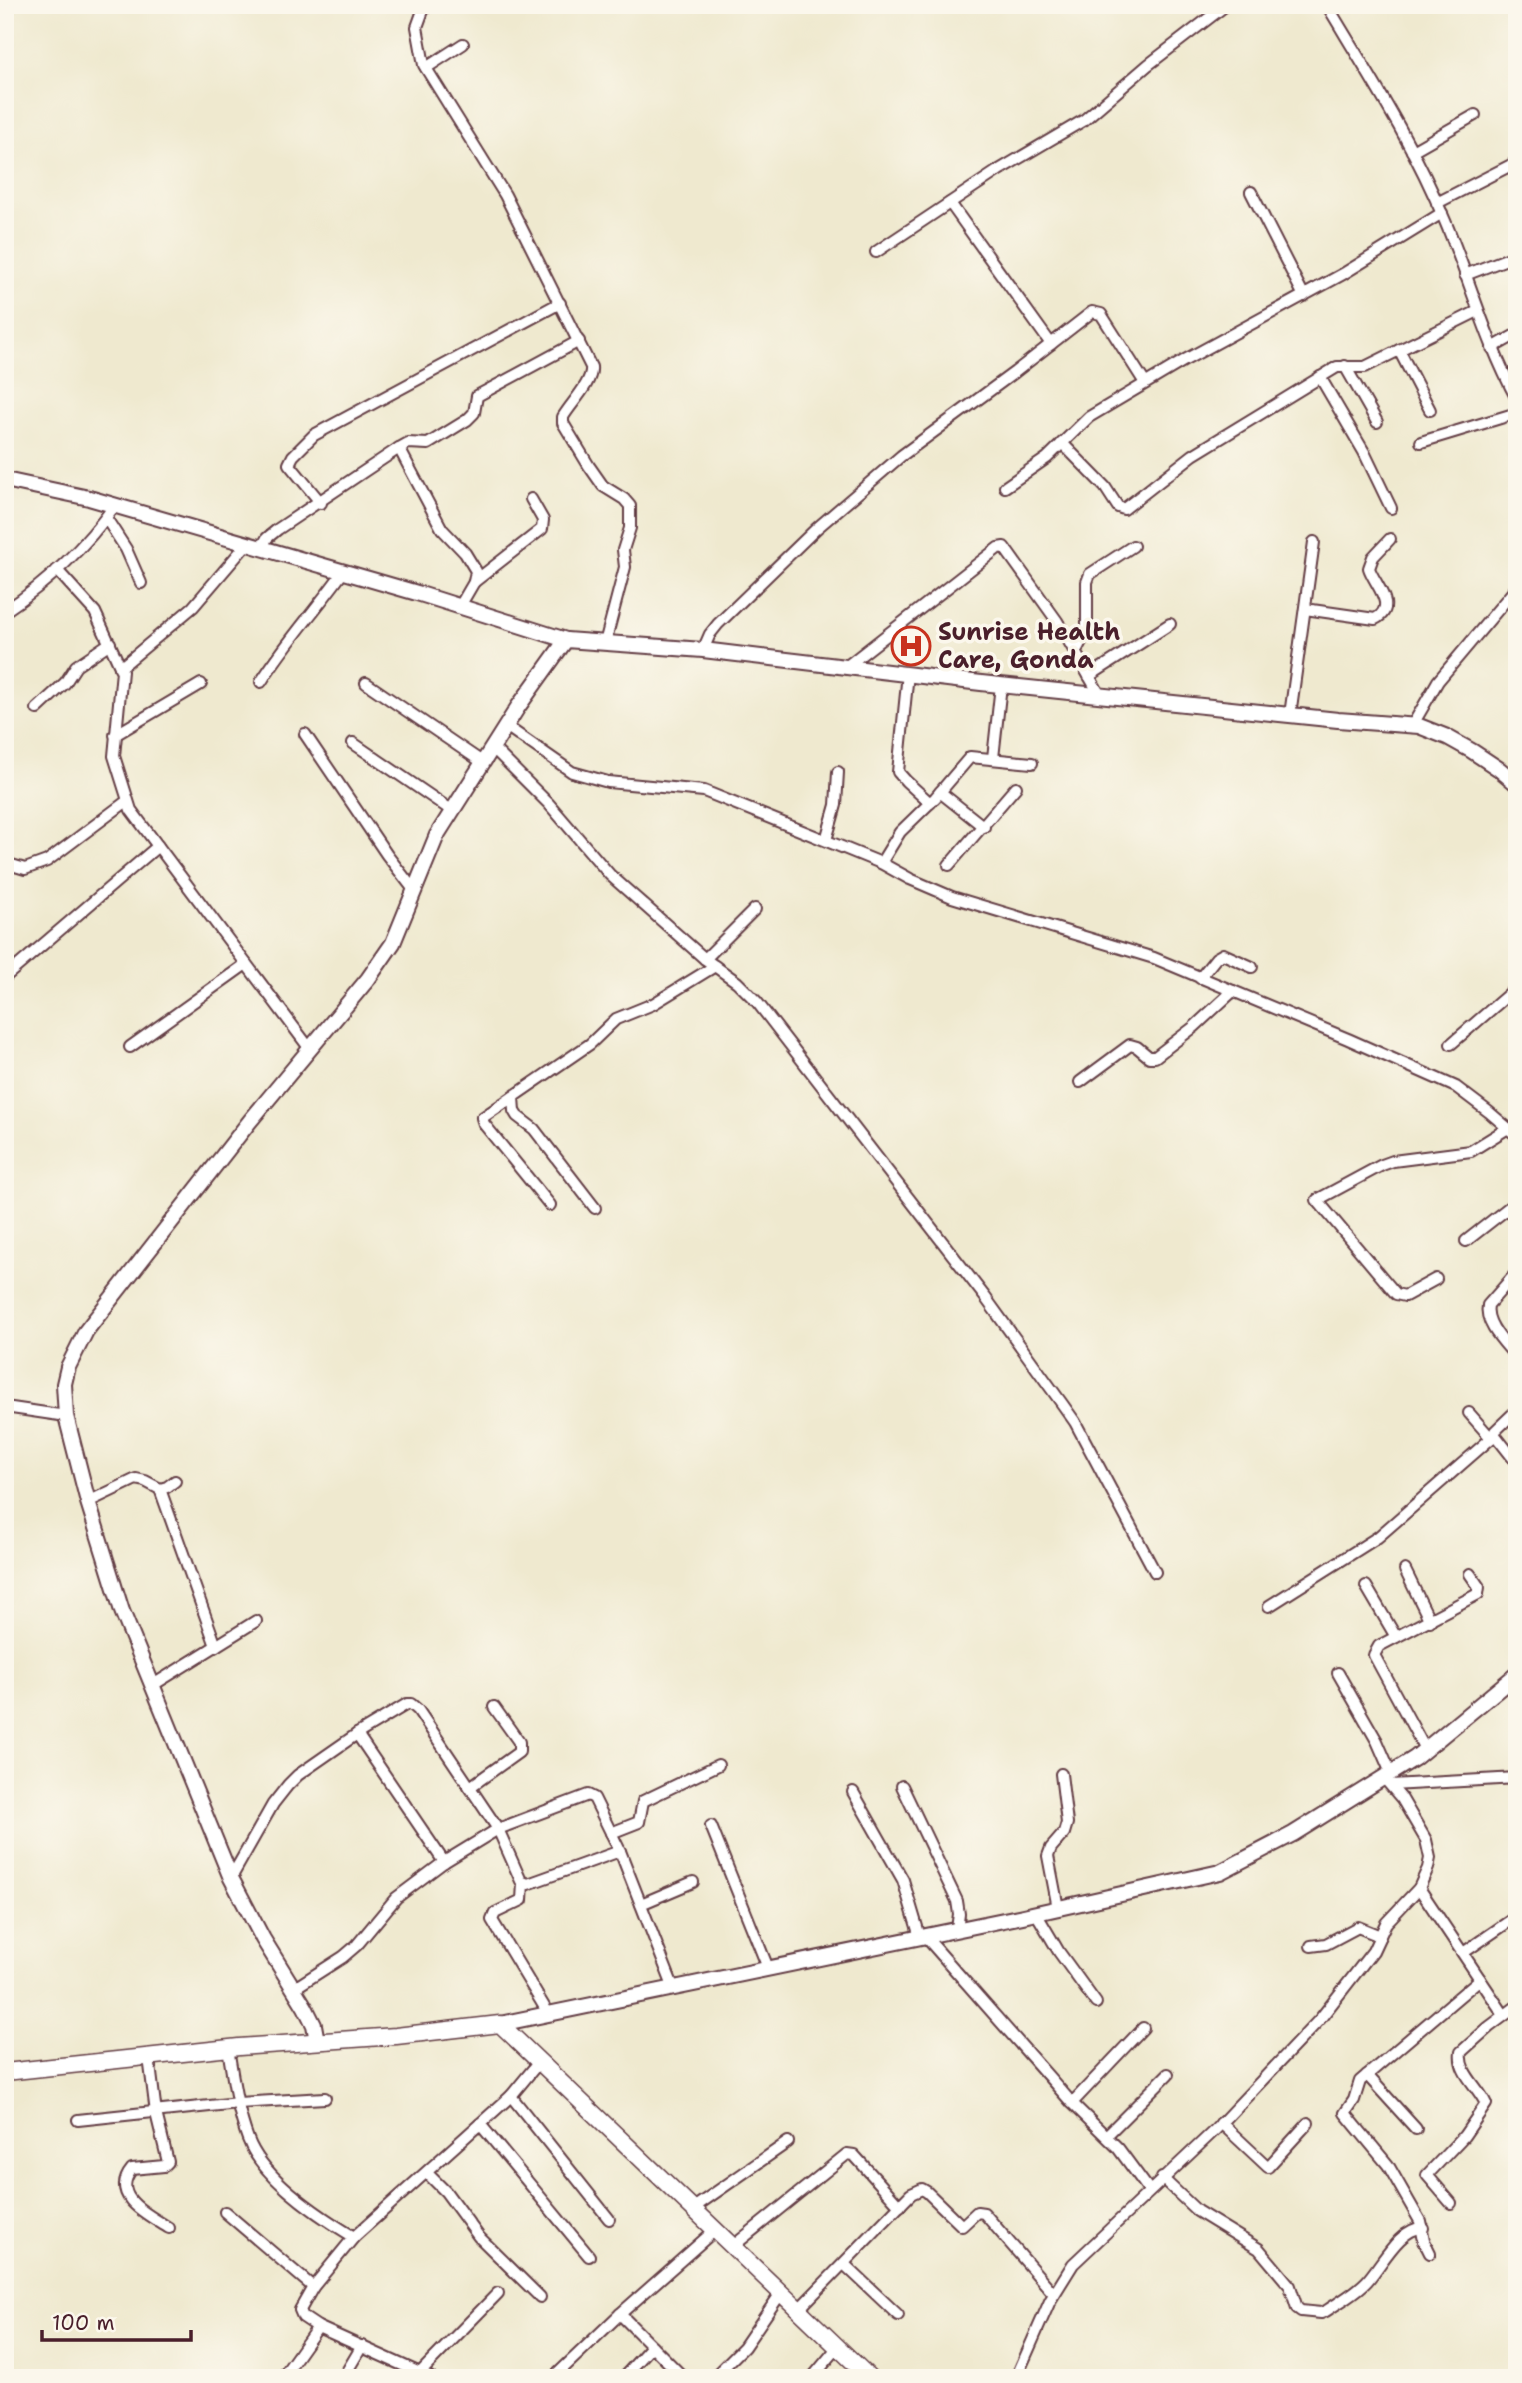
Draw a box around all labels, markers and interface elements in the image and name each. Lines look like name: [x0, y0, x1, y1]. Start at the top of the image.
place label: Sunrise Health Care, Gonda: [938, 616, 1120, 676]
hospital icon: Sunrise Health Care, Gonda: [890, 625, 932, 667]
scale bar: [42, 2299, 191, 2343]
text: 100 m: [52, 2309, 115, 2337]

